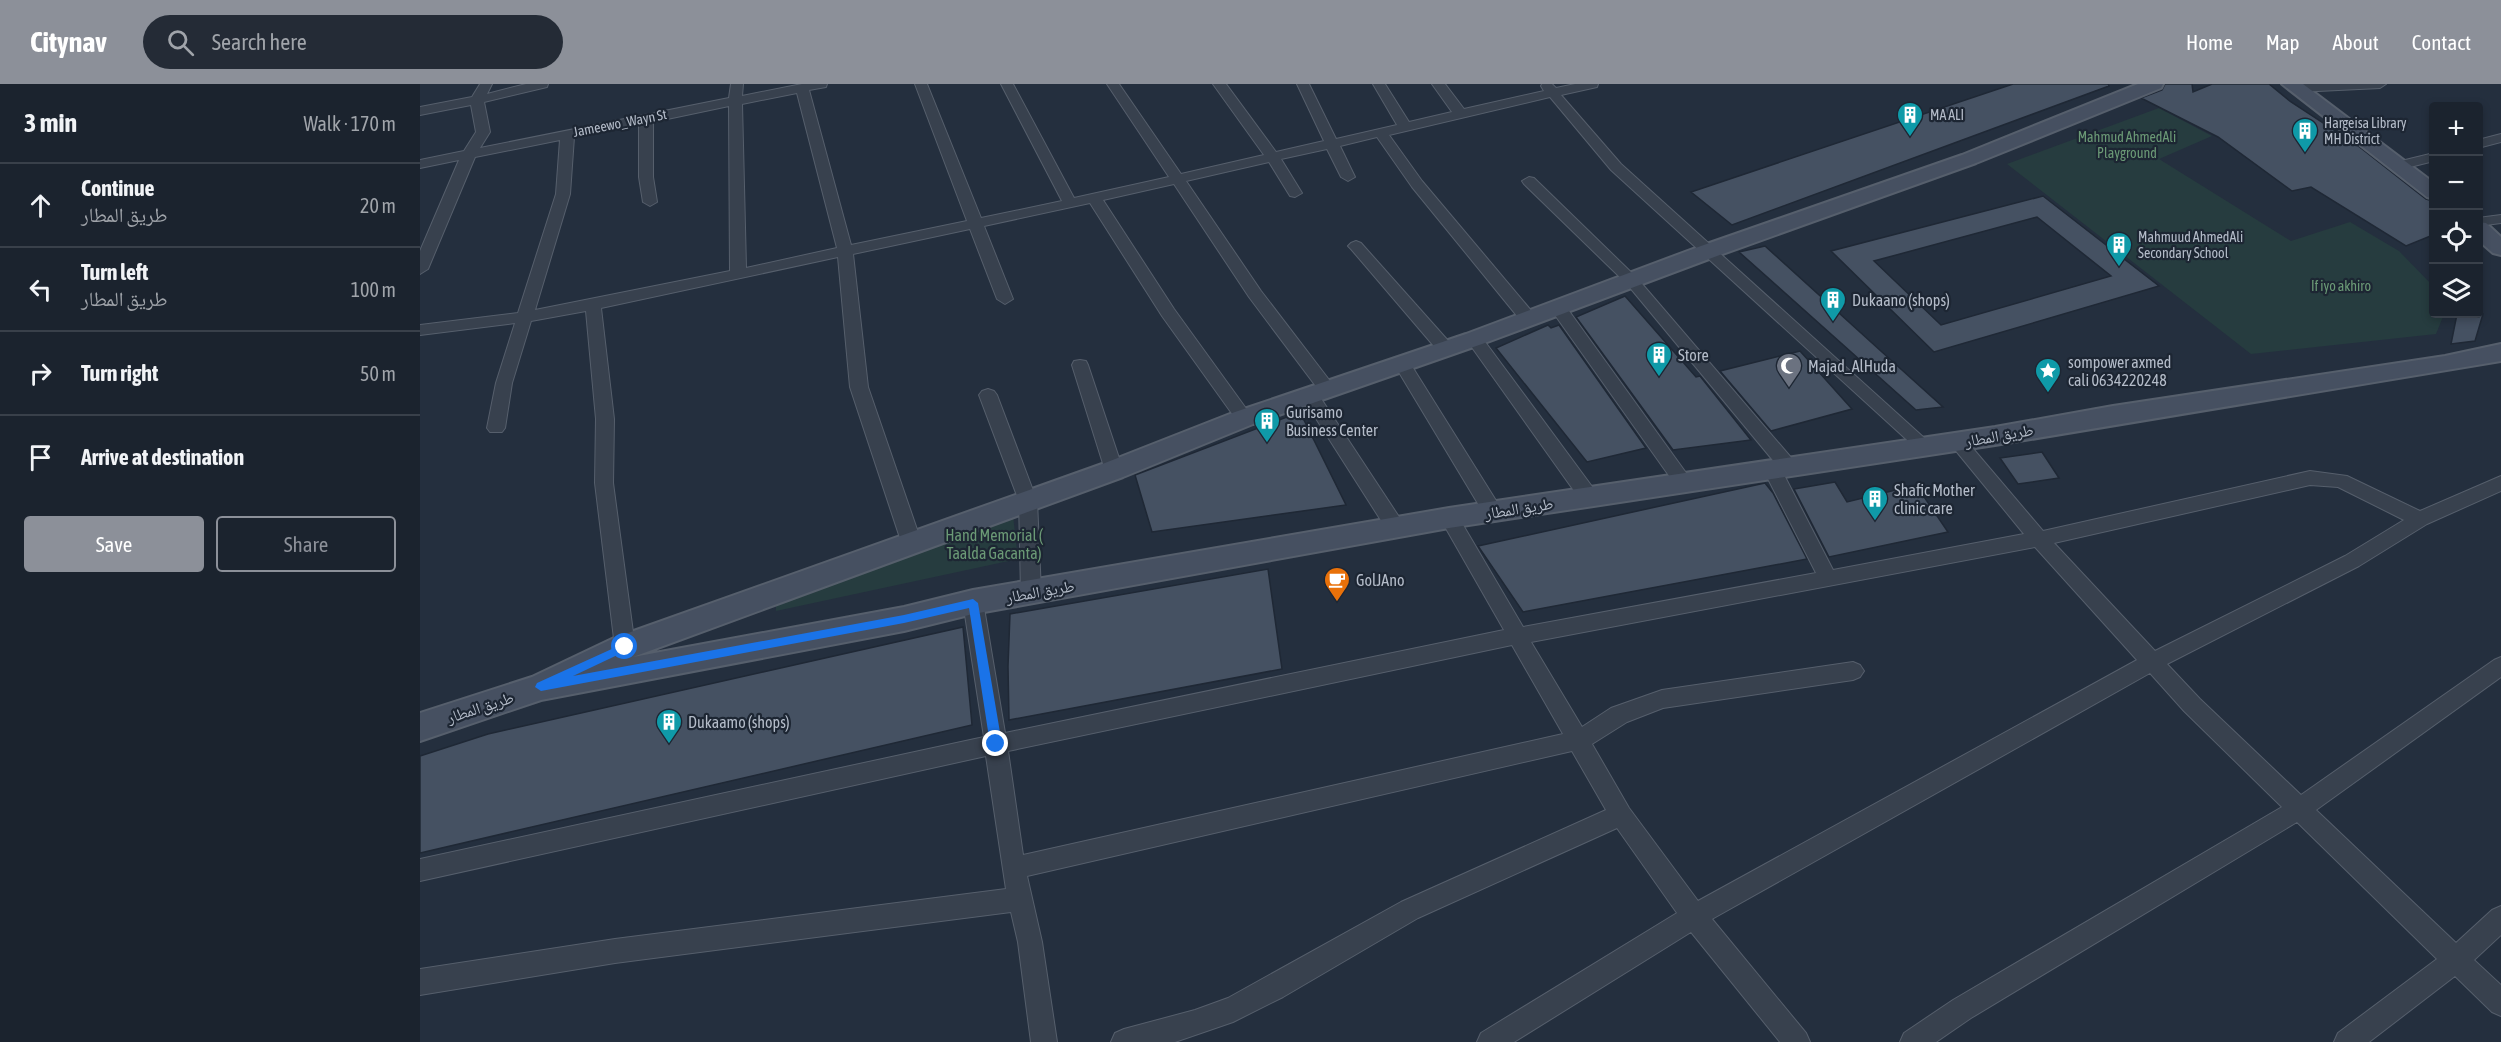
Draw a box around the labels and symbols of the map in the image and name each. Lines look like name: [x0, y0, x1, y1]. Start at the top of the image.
building icon: MA ALI: [1895, 100, 1925, 138]
street label: Jameewo_Wayn St: [572, 106, 668, 140]
place label: MA ALI: [1930, 107, 1964, 123]
place label: Hargeisa Library MH District: [2324, 115, 2407, 147]
building icon: Hargeisa Library MH District: [2290, 116, 2320, 154]
park label: Mahmud AhmedAli Playground: [2078, 129, 2176, 161]
place label: Mahmuud AhmedAli Secondary School: [2138, 229, 2243, 261]
building icon: Mahmuud AhmedAli Secondary School: [2104, 230, 2134, 268]
park label: If iyo akhiro: [2311, 278, 2371, 294]
building icon: Dukaano (shops): [1818, 285, 1848, 323]
place label: Dukaano (shops): [1852, 291, 1950, 310]
building icon: Store: [1644, 340, 1674, 378]
place label: Store: [1678, 346, 1709, 364]
mosque icon: Majad_AlHuda: [1774, 351, 1804, 389]
place label: sompower axmed cali 0634220248: [2068, 353, 2171, 389]
place icon: sompower axmed cali 0634220248: [2033, 356, 2063, 394]
place label: Majad_AlHuda: [1808, 357, 1896, 376]
place label: Gurisamo Business Center: [1286, 403, 1378, 439]
building icon: Gurisamo Business Center: [1252, 406, 1282, 444]
street label: طريق المطار: [1962, 420, 2035, 452]
place label: Shafic Mother clinic care: [1894, 481, 1975, 517]
building icon: Shafic Mother clinic care: [1860, 484, 1890, 522]
street label: طريق المطار: [1482, 494, 1555, 524]
park label: Hand Memorial ( Taalda Gacanta): [945, 526, 1044, 563]
cafe icon: GolJAno: [1322, 565, 1352, 603]
place label: GolJAno: [1356, 571, 1404, 589]
street label: طريق المطار: [1003, 576, 1076, 608]
route start: [611, 633, 637, 659]
street label: طريق المطار: [443, 688, 516, 728]
building icon: Dukaamo (shops): [654, 707, 684, 745]
place label: Dukaamo (shops): [688, 713, 790, 732]
route end: [982, 730, 1008, 756]

